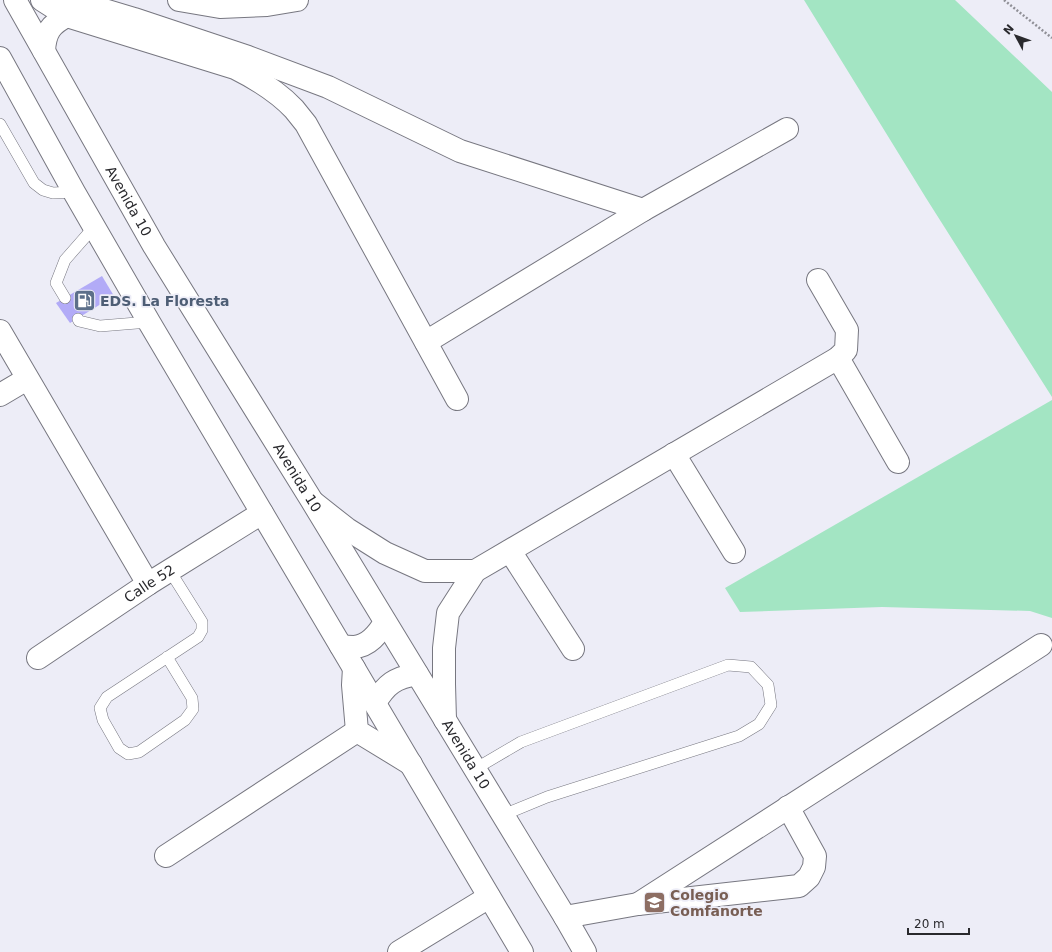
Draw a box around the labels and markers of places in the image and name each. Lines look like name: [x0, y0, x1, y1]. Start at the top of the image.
fuel station icon: EDS. La Floresta: [71, 288, 97, 314]
place label: EDS. La Floresta: [100, 293, 230, 309]
place label: Colegio Comfanorte: [670, 887, 763, 919]
school or university icon: Colegio Comfanorte: [641, 890, 667, 916]

